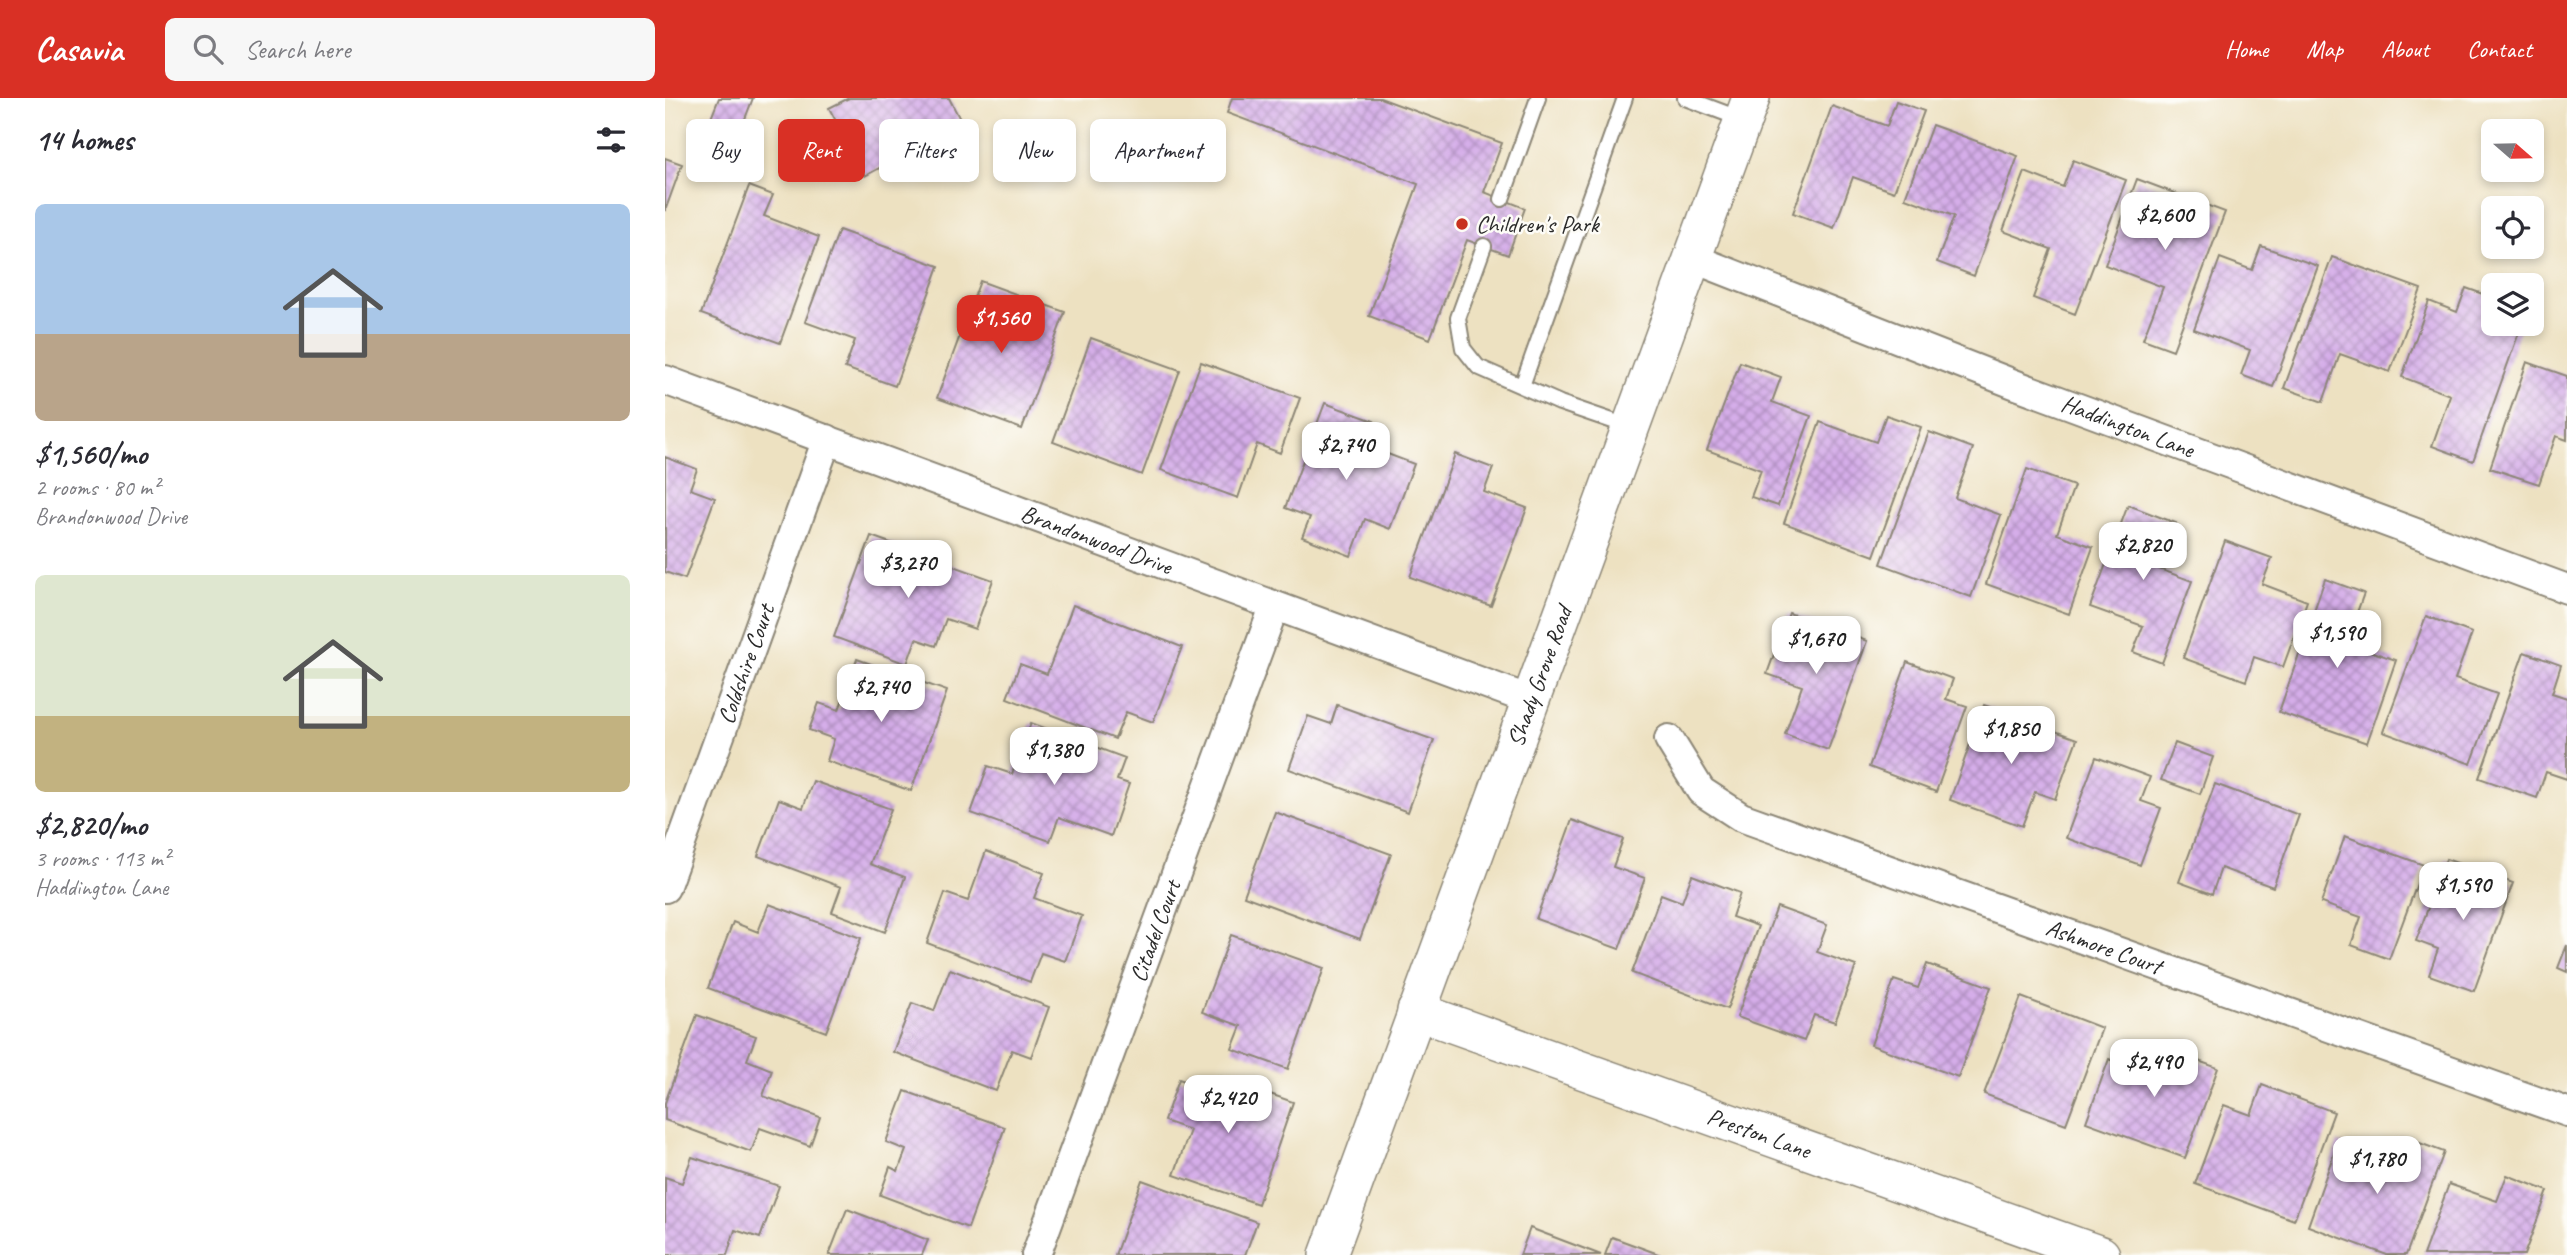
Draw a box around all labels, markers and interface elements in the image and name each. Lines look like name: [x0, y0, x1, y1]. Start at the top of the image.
search box: [165, 18, 655, 81]
text: Casavia: [35, 28, 123, 70]
icon: search: [189, 30, 227, 68]
text: Search here: [245, 33, 351, 66]
text: Home: [2225, 34, 2268, 64]
text: Map: [2306, 34, 2343, 64]
text: About: [2381, 34, 2429, 64]
text: Contact: [2467, 34, 2532, 64]
chip: Buy: [686, 119, 764, 182]
chip: Rent: [778, 119, 865, 182]
chip: Filters: [879, 119, 979, 182]
chip: New: [993, 119, 1076, 182]
chip: Apartment: [1090, 119, 1226, 182]
north arrow: [2481, 119, 2545, 182]
map controls: [2481, 119, 2544, 336]
text: 14 homes: [35, 121, 133, 159]
icon: filters: [592, 121, 630, 159]
pin: $2,600: [2108, 192, 2222, 252]
button: locate: [2481, 196, 2544, 259]
text: $2,600: [2137, 200, 2193, 229]
place label: Children's Park: [1476, 209, 1601, 239]
marker: Children's Park: [1454, 216, 1470, 232]
icon: home: [270, 250, 396, 376]
button: layers: [2481, 273, 2544, 336]
pin: $1,560: [944, 296, 1058, 355]
text: $1,560: [973, 303, 1029, 332]
street label: Haddington Lane: [2057, 388, 2200, 465]
pin: $2,740: [1289, 422, 1403, 482]
text: $2,740: [1318, 430, 1374, 459]
text: $1,560/mo: [35, 435, 147, 473]
text: 2 rooms · 80 m²: [35, 473, 159, 502]
street label: Brandonwood Drive: [1017, 498, 1178, 582]
text: Brandonwood Drive: [35, 502, 187, 531]
pin: $2,820: [2086, 522, 2200, 582]
text: $2,820: [2115, 530, 2171, 559]
pin: $3,270: [851, 540, 965, 600]
text: $3,270: [880, 548, 936, 577]
street label: Coldshire Court: [711, 598, 782, 728]
street label: Shady Grove Road: [1500, 599, 1580, 751]
pin: $1,590: [2280, 610, 2394, 670]
pin: $1,670: [1759, 616, 1873, 676]
text: $1,590: [2309, 618, 2365, 647]
icon: home: [270, 621, 396, 747]
text: $1,670: [1788, 624, 1844, 653]
pin: $2,740: [824, 664, 938, 724]
text: $2,740: [853, 672, 909, 701]
pin: $1,850: [1954, 706, 2068, 766]
text: $1,850: [1983, 714, 2039, 743]
pin: $1,380: [997, 728, 1111, 787]
text: $1,380: [1026, 735, 1082, 764]
text: $2,820/mo: [35, 806, 147, 844]
text: 3 rooms · 113 m²: [35, 844, 170, 873]
pin: $1,590: [2406, 862, 2520, 922]
text: $1,590: [2435, 870, 2491, 899]
text: Haddington Lane: [35, 873, 168, 902]
street label: Citadel Court: [1123, 874, 1188, 986]
street label: Ashmore Court: [2042, 912, 2168, 982]
pin: $2,490: [2097, 1040, 2211, 1099]
text: $2,490: [2126, 1047, 2182, 1076]
pin: $2,420: [1171, 1076, 1285, 1135]
text: $2,420: [1200, 1083, 1256, 1112]
street label: Preston Lane: [1703, 1101, 1817, 1166]
pin: $1,780: [2320, 1136, 2434, 1196]
text: $1,780: [2349, 1144, 2405, 1173]

